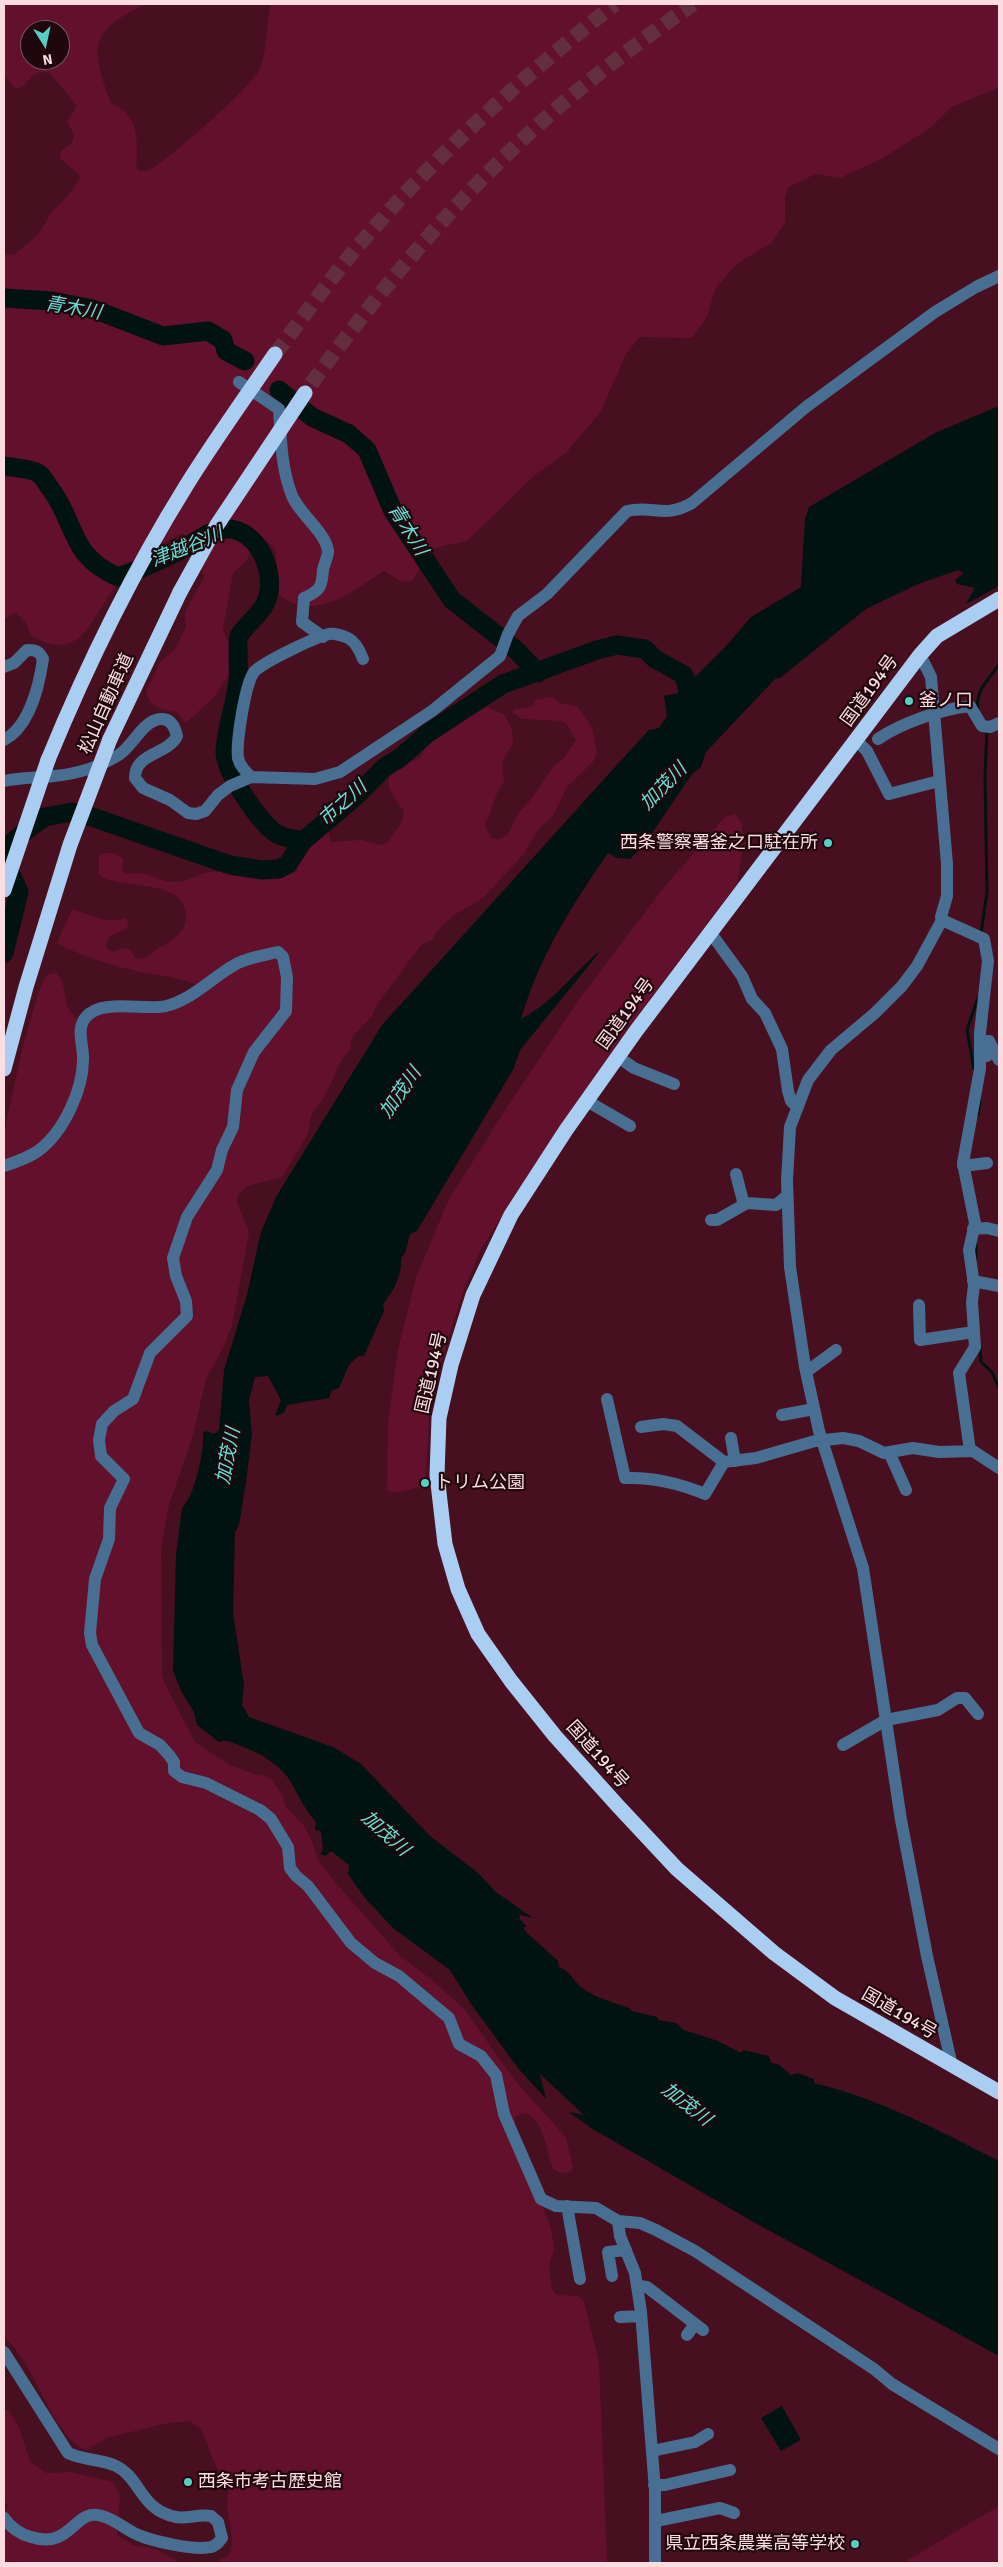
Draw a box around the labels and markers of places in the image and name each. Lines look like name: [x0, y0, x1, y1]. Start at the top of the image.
place label: 釜ノ口: [919, 690, 973, 712]
marker: 釜ノ口: [903, 695, 915, 707]
place label: 西条警察署釜之口駐在所: [620, 832, 818, 854]
marker: 西条警察署釜之口駐在所: [822, 837, 834, 849]
place label: トリム公園: [435, 1472, 525, 1494]
marker: トリム公園: [419, 1477, 431, 1489]
place label: 西条市考古歴史館: [198, 2471, 342, 2493]
marker: 西条市考古歴史館: [182, 2476, 194, 2488]
place label: 県立西条農業高等学校: [665, 2533, 845, 2555]
marker: 県立西条農業高等学校: [849, 2538, 861, 2550]

